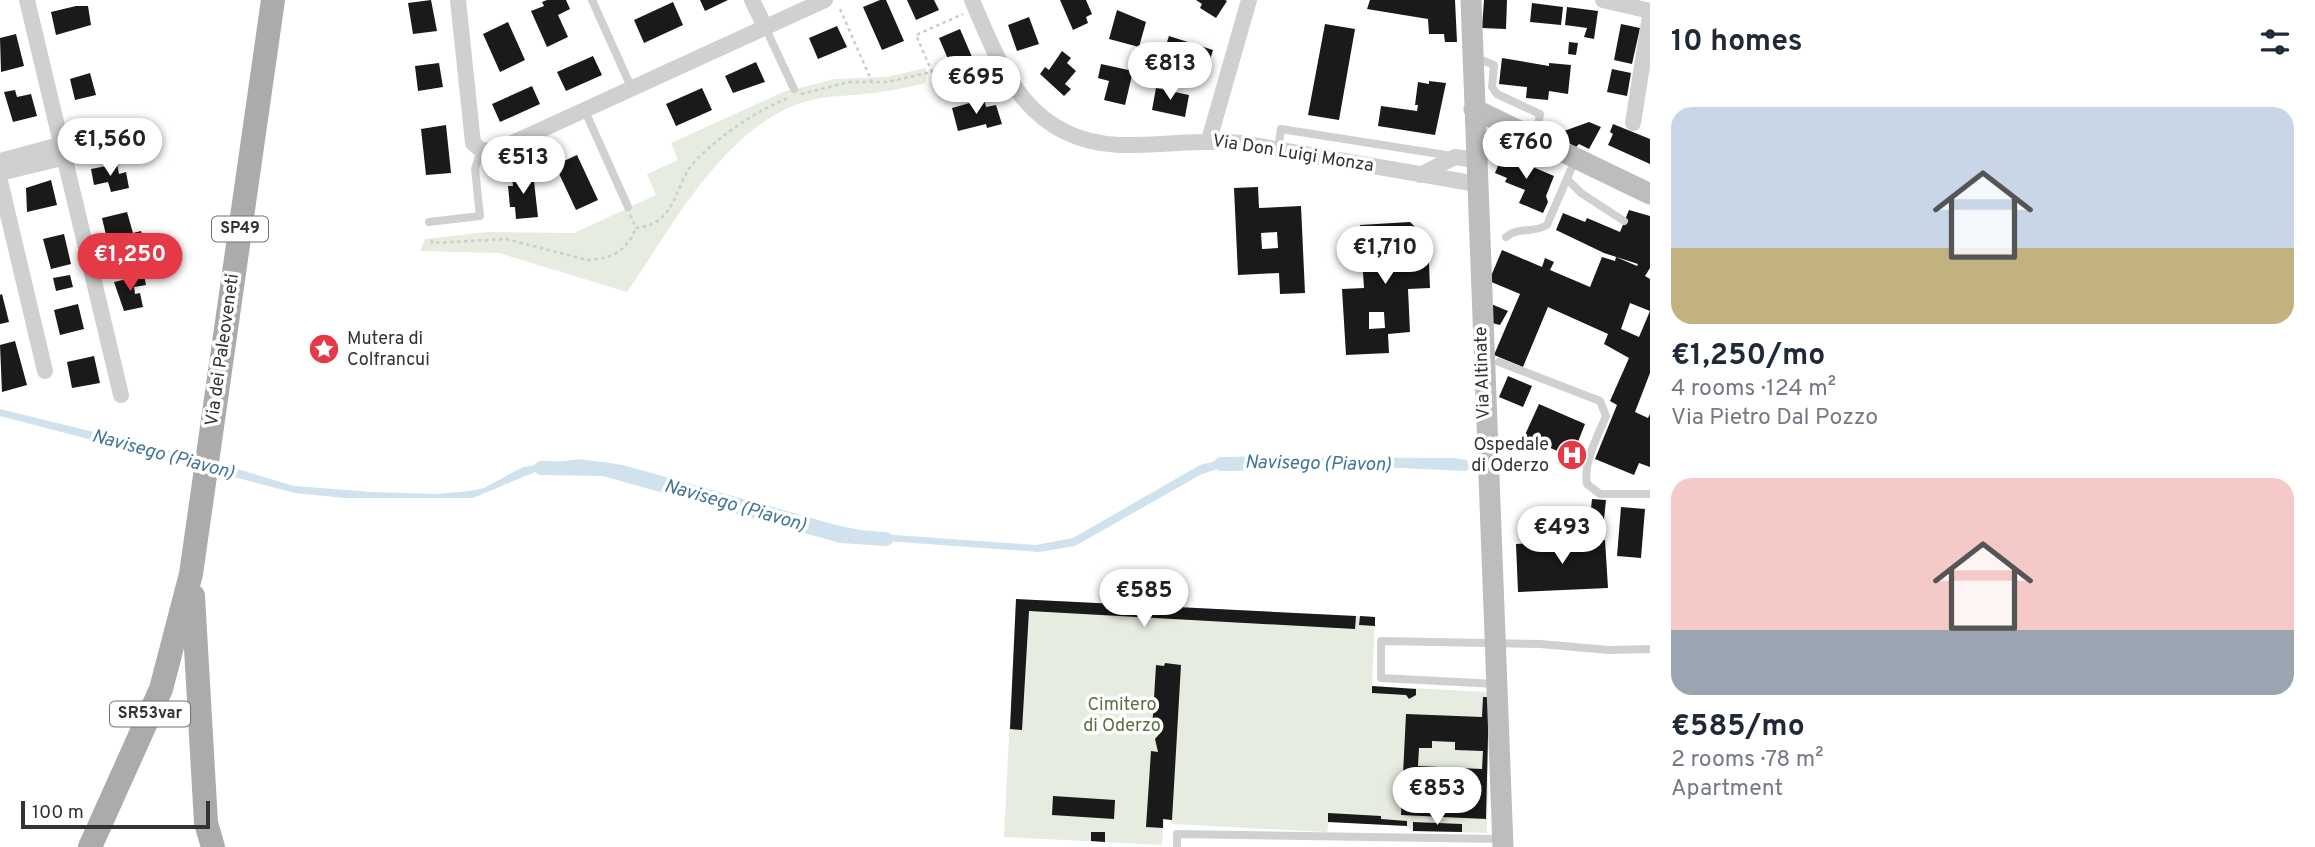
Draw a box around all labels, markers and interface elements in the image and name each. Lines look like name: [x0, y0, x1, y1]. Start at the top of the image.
icon: filters: [2256, 23, 2294, 61]
text: 10 homes: [1671, 24, 1802, 61]
pin: €813: [1129, 42, 1211, 102]
text: €813: [1144, 50, 1196, 79]
pin: €695: [935, 57, 1017, 116]
text: €695: [948, 64, 1004, 93]
pin: €1,560: [53, 118, 167, 178]
pin: €760: [1485, 122, 1567, 181]
text: €1,560: [73, 126, 147, 155]
text: €760: [1499, 129, 1553, 158]
street label: Via Don Luigi Monza: [1211, 130, 1375, 178]
pin: €513: [482, 136, 564, 196]
text: €513: [497, 144, 549, 173]
icon: home: [1920, 152, 2046, 278]
road number: SP49: [212, 216, 268, 242]
pin: €1,710: [1328, 226, 1442, 286]
pin: €1,250: [73, 233, 187, 293]
text: €1,710: [1353, 234, 1417, 263]
text: €1,250: [94, 241, 166, 270]
street label: Via dei Paleoveneti: [201, 272, 245, 428]
street label: Via Altinate: [1470, 326, 1496, 420]
place label: Mutera di Colfrancui: [347, 328, 430, 372]
place icon: Mutera di Colfrancui: [307, 332, 341, 366]
text: €1,250/mo: [1671, 338, 1825, 375]
text: 4 rooms · 124 m²: [1671, 375, 1836, 404]
text: Via Pietro Dal Pozzo: [1671, 404, 1878, 433]
water label: Navisego (Piavon): [89, 424, 237, 486]
place label: Ospedale di Oderzo: [1471, 434, 1549, 478]
hospital icon: Ospedale di Oderzo: [1555, 438, 1589, 472]
water label: Navisego (Piavon): [1245, 451, 1392, 477]
water label: Navisego (Piavon): [661, 474, 809, 538]
pin: €493: [1521, 506, 1603, 566]
text: €493: [1533, 514, 1591, 543]
icon: home: [1920, 523, 2046, 649]
pin: €585: [1103, 570, 1185, 629]
text: €585: [1115, 577, 1173, 606]
park label: Cimitero di Oderzo: [1083, 694, 1161, 738]
road number: SR53var: [110, 702, 190, 726]
text: €585/mo: [1671, 709, 1805, 746]
text: 2 rooms · 78 m²: [1671, 746, 1824, 775]
pin: €853: [1396, 768, 1478, 827]
text: €853: [1409, 775, 1465, 804]
text: Apartment: [1671, 775, 1783, 804]
scale bar: [21, 798, 210, 830]
text: 100 m: [32, 801, 84, 825]

